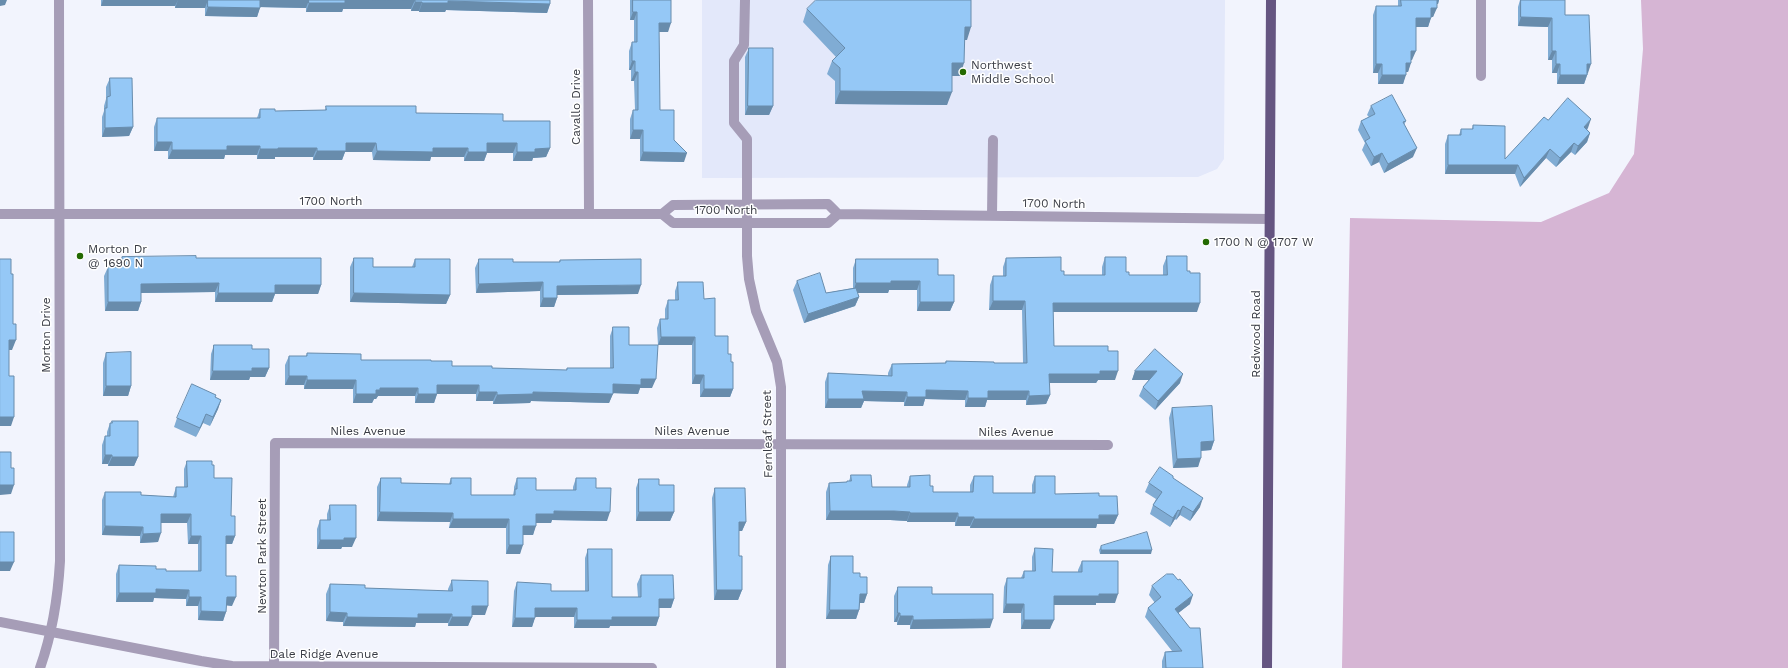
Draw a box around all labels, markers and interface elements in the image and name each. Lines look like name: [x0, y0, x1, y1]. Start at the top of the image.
place label: Northwest Middle School: [971, 58, 1054, 86]
marker: Northwest Middle School: [958, 67, 968, 77]
street label: Cavallo Drive: [569, 69, 583, 145]
street label: 1700 North: [299, 194, 363, 208]
street label: 1700 North: [1022, 196, 1086, 212]
street label: 1700 North: [694, 203, 758, 217]
place label: 1700 N @ 1707 W: [1214, 235, 1313, 249]
marker: 1700 N @ 1707 W: [1201, 237, 1211, 247]
place label: Morton Dr @ 1690 N: [88, 242, 147, 270]
marker: Morton Dr @ 1690 N: [75, 251, 85, 261]
street label: Redwood Road: [1249, 290, 1263, 378]
street label: Morton Drive: [39, 297, 53, 373]
street label: Fernleaf Street: [760, 390, 776, 478]
street label: Niles Avenue: [330, 424, 406, 438]
street label: Niles Avenue: [654, 424, 730, 438]
street label: Niles Avenue: [978, 425, 1054, 439]
street label: Newton Park Street: [255, 498, 269, 614]
street label: Dale Ridge Avenue: [270, 647, 378, 661]

